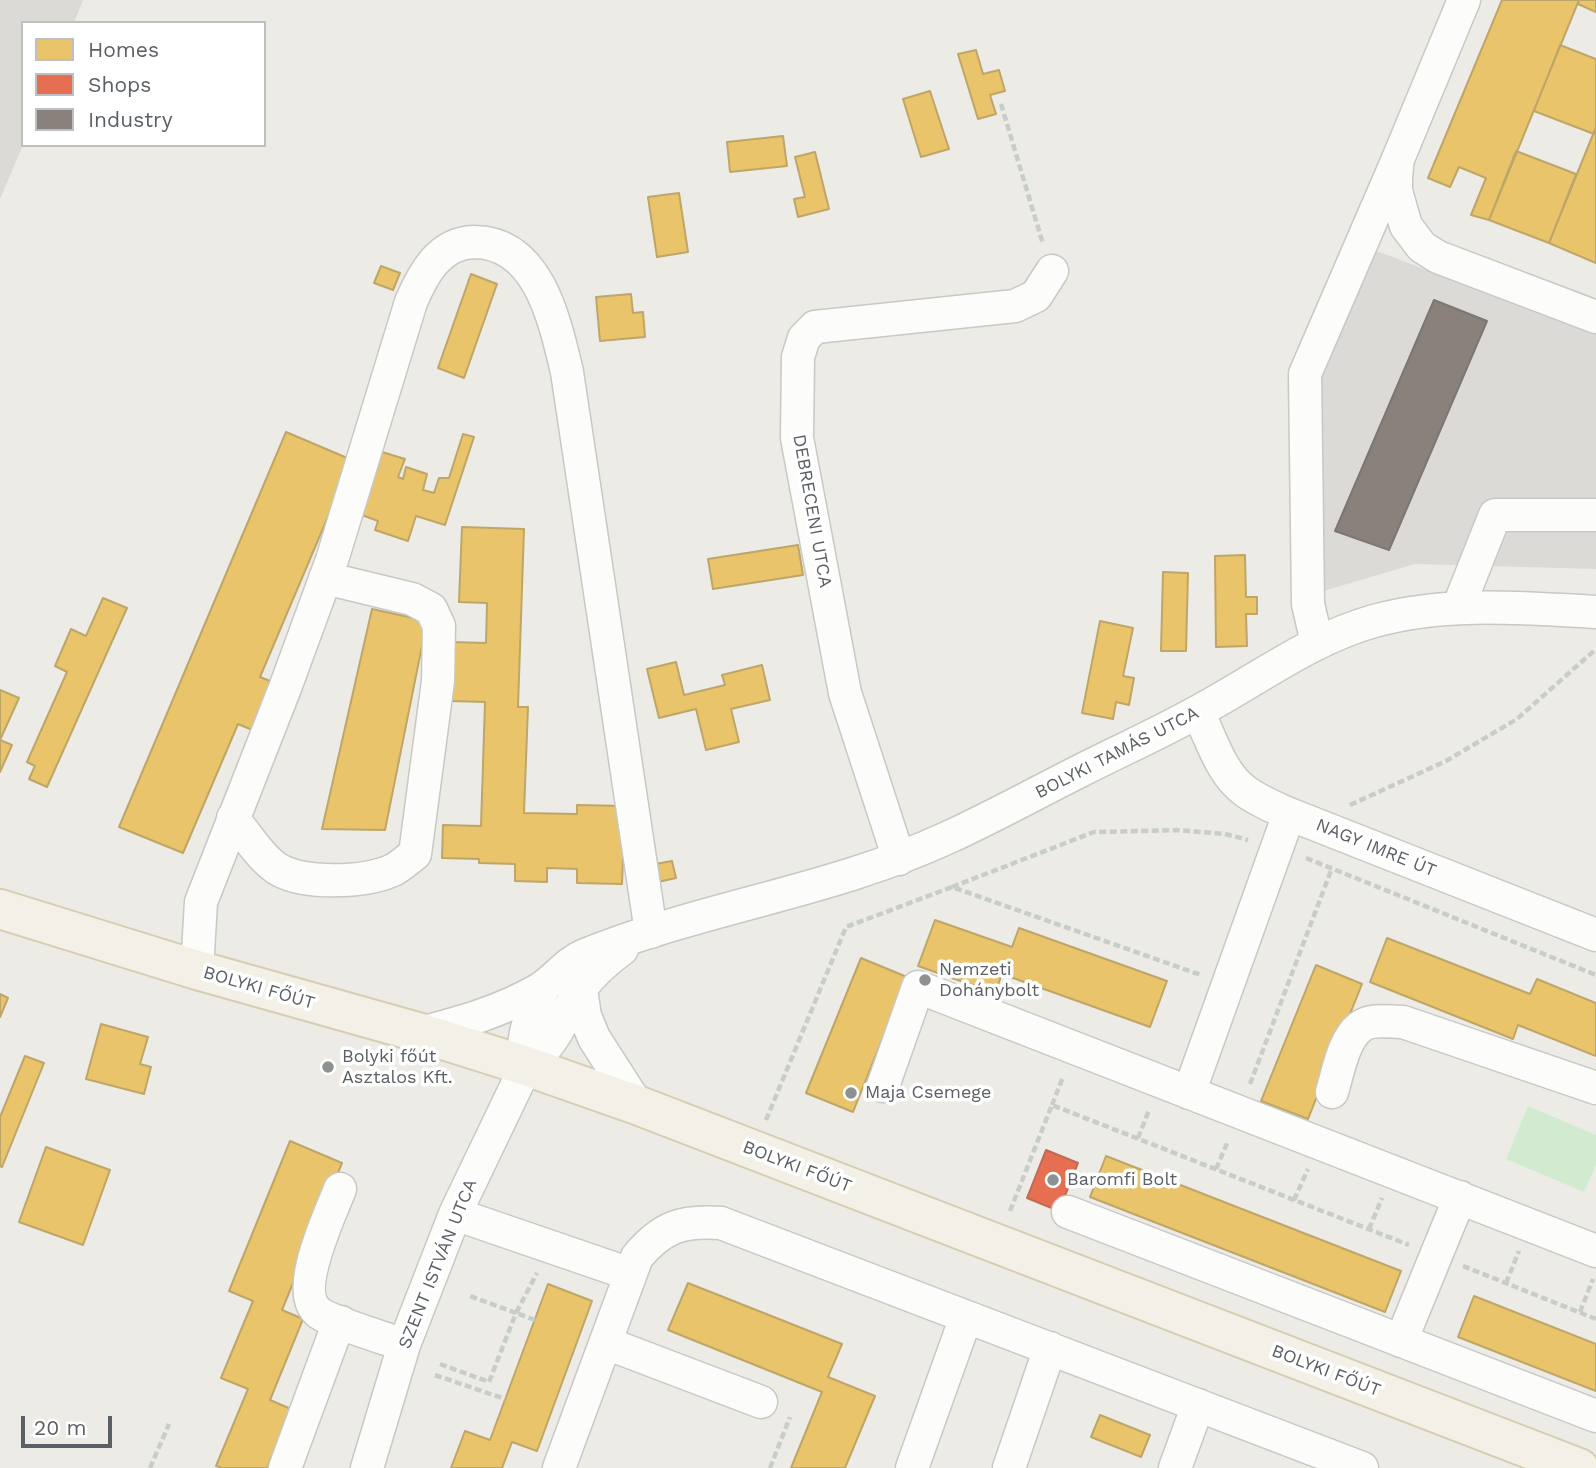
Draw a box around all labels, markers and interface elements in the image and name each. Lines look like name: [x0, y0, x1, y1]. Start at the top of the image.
legend: [21, 21, 266, 147]
text: Homes: [88, 37, 159, 62]
text: Shops: [88, 72, 151, 97]
text: Industry: [88, 107, 173, 132]
street label: DEBRECENI UTCA: [788, 433, 836, 589]
street label: BOLYKI TAMÁS UTCA: [1032, 702, 1202, 804]
street label: NAGY IMRE ÚT: [1313, 814, 1439, 882]
place label: Nemzeti Dohánybolt: [939, 959, 1039, 1002]
street label: BOLYKI FŐÚT: [201, 962, 317, 1014]
marker: Nemzeti Dohánybolt: [917, 972, 933, 988]
place label: Bolyki főút Asztalos Kft.: [342, 1046, 453, 1088]
marker: Bolyki főút Asztalos Kft.: [320, 1059, 336, 1075]
place label: Maja Csemege: [865, 1082, 991, 1104]
marker: Maja Csemege: [843, 1085, 859, 1101]
street label: BOLYKI FŐÚT: [739, 1136, 855, 1198]
place label: Baromfi Bolt: [1067, 1169, 1177, 1191]
marker: Baromfi Bolt: [1045, 1172, 1061, 1188]
street label: SZENT ISTVÁN UTCA: [394, 1176, 482, 1352]
street label: BOLYKI FŐÚT: [1268, 1340, 1384, 1402]
scale bar: [24, 1402, 116, 1446]
text: 20 m: [34, 1415, 86, 1440]

